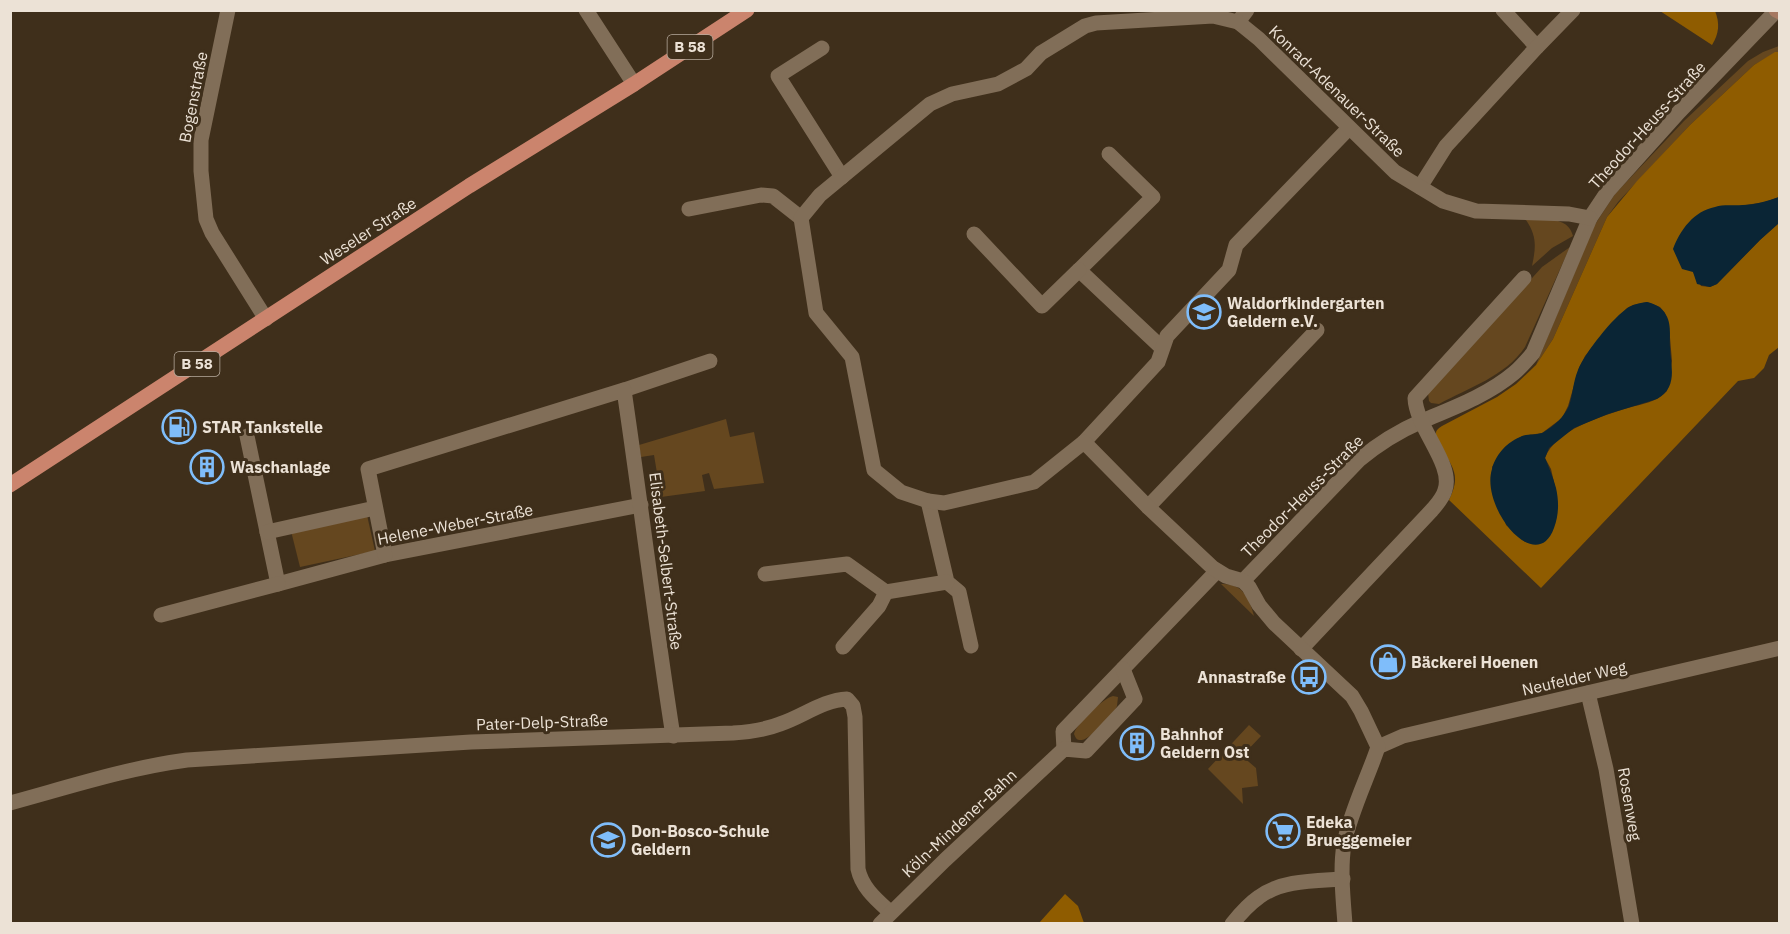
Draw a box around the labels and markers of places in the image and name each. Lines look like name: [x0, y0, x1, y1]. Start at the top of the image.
place label: Waldorfkindergarten Geldern e.V.: [1227, 293, 1385, 331]
school or university icon: Waldorfkindergarten Geldern e.V.: [1186, 294, 1222, 330]
fuel station icon: STAR Tankstelle: [161, 409, 197, 445]
place label: STAR Tankstelle: [202, 417, 323, 437]
building icon: Waschanlage: [189, 449, 225, 485]
place label: Waschanlage: [230, 457, 330, 477]
shop icon: Bäckerei Hoenen: [1370, 644, 1406, 680]
place label: Bäckerei Hoenen: [1411, 652, 1538, 672]
bus stop icon: Annastraße: [1291, 659, 1327, 695]
place label: Annastraße: [1197, 667, 1286, 687]
place label: Bahnhof Geldern Ost: [1160, 724, 1249, 762]
building icon: Bahnhof Geldern Ost: [1119, 725, 1155, 761]
place label: Edeka Brueggemeier: [1306, 812, 1412, 850]
supermarket icon: Edeka Brueggemeier: [1265, 813, 1301, 849]
place label: Don-Bosco-Schule Geldern: [631, 821, 770, 859]
school or university icon: Don-Bosco-Schule Geldern: [590, 822, 626, 858]

